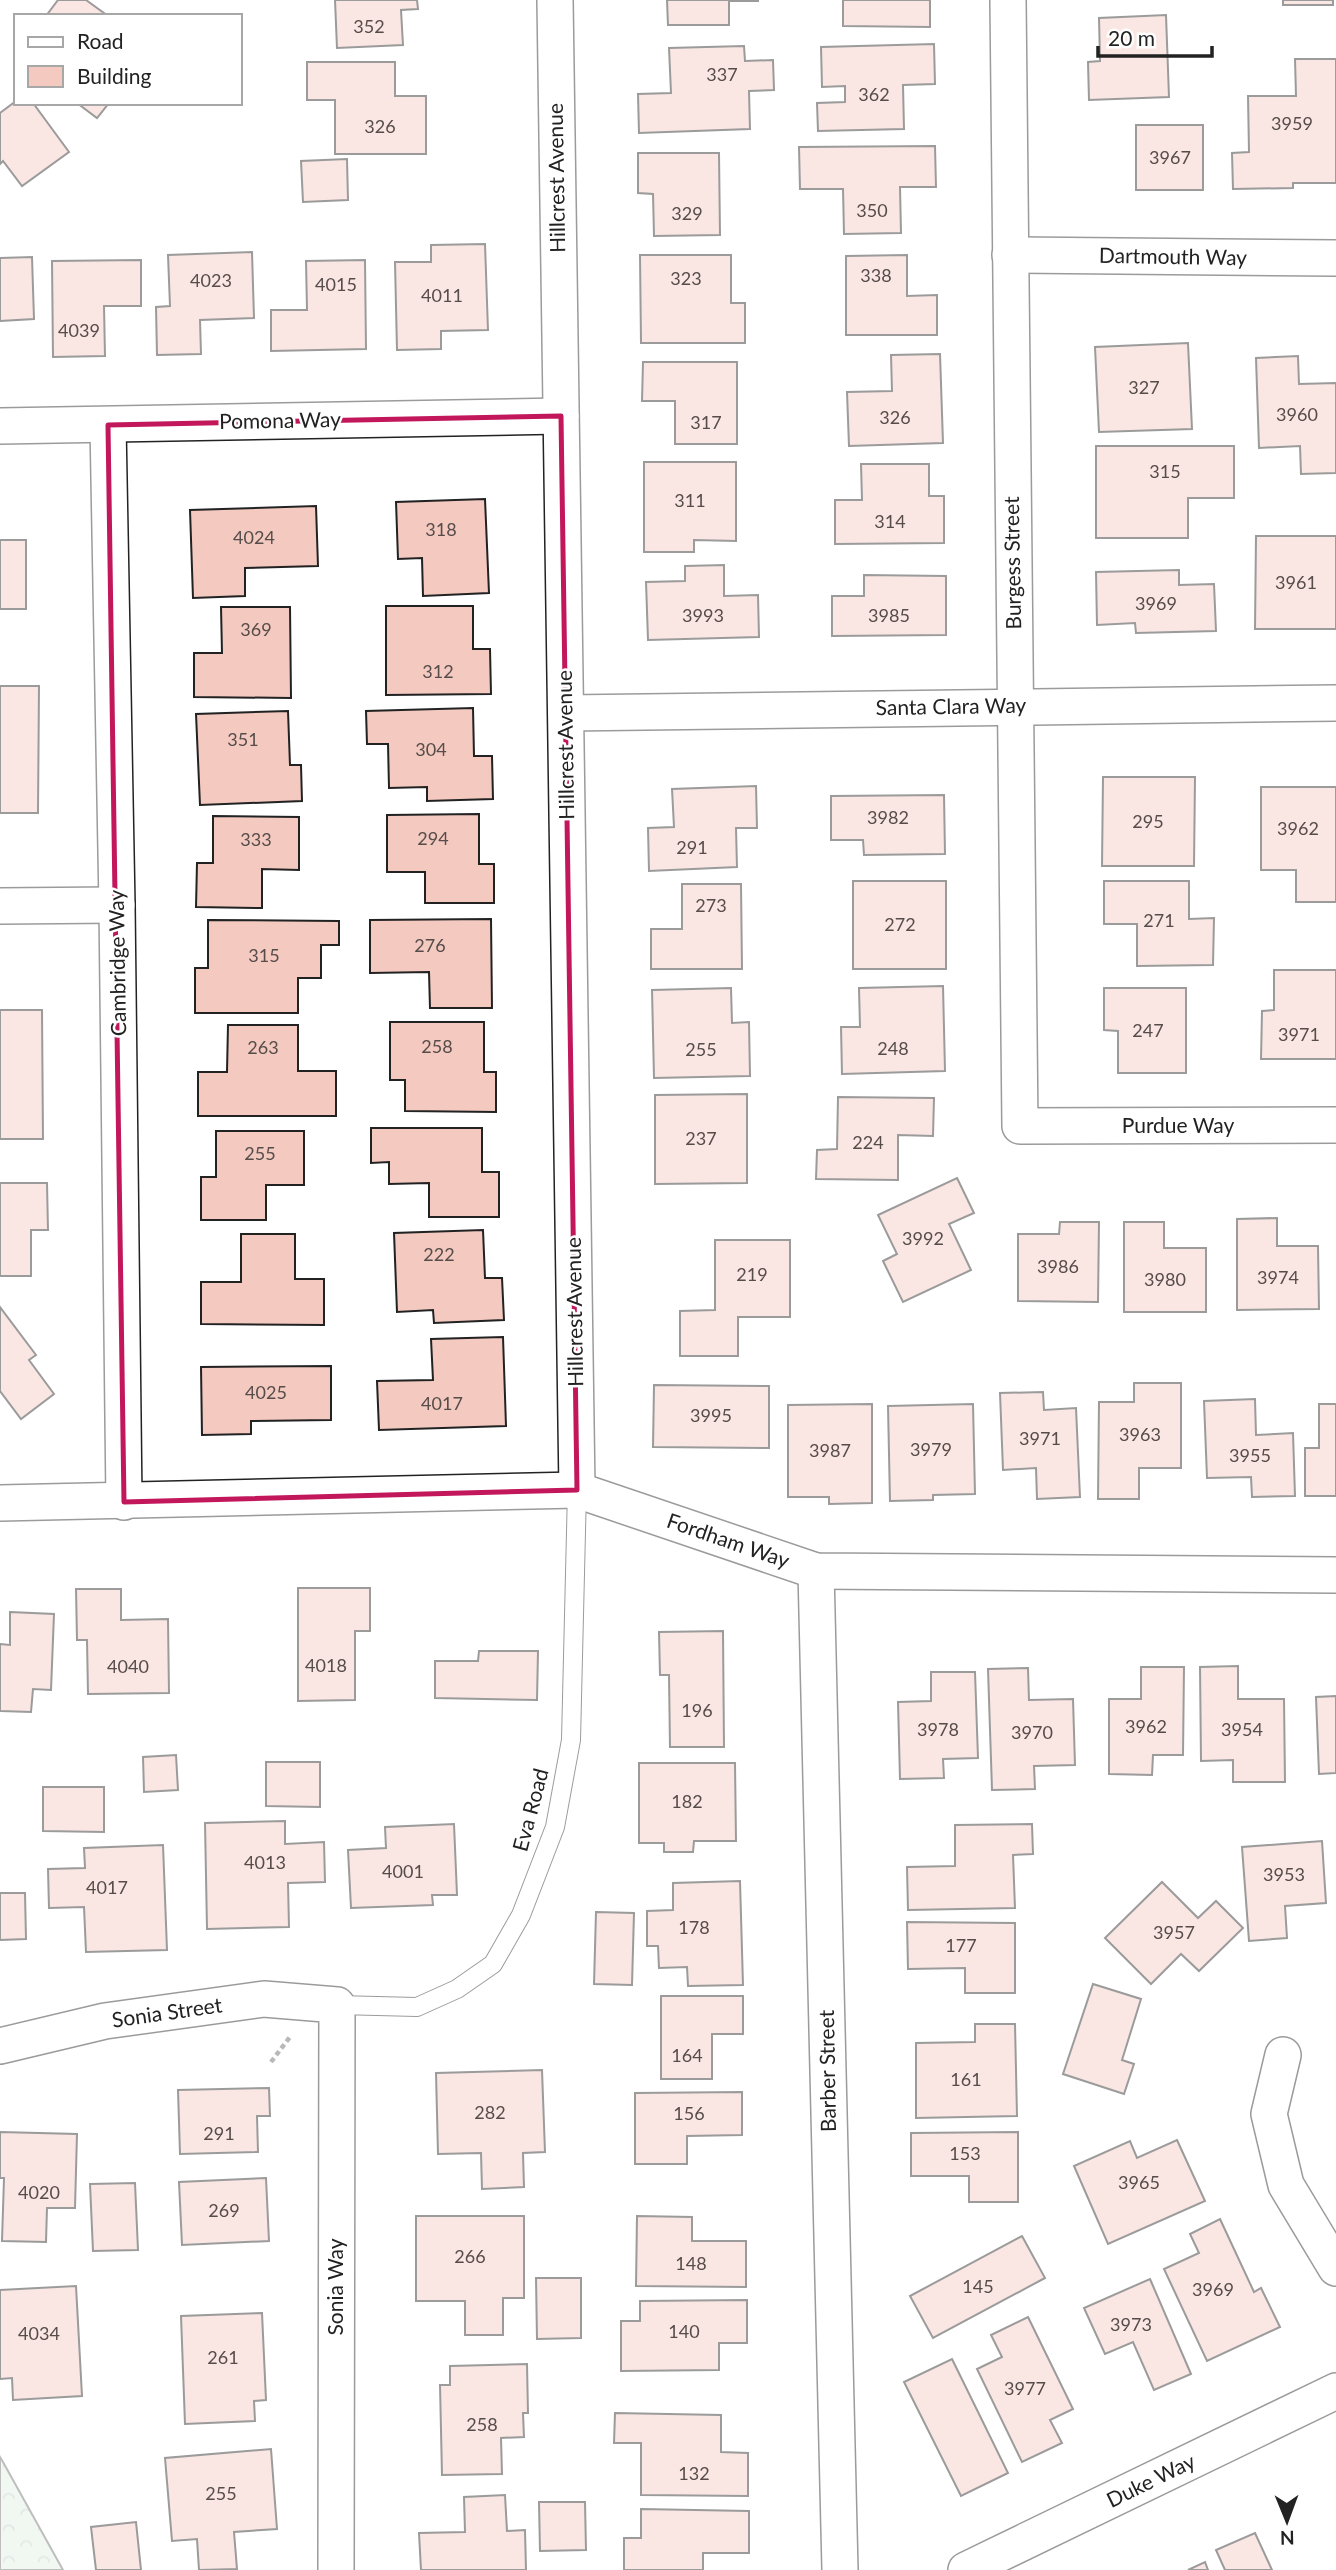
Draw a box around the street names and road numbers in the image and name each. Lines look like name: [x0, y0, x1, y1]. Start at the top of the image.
street label: Hillcrest Avenue: [542, 103, 569, 253]
street label: Dartmouth Way: [1099, 242, 1247, 269]
street label: Pomona Way: [219, 406, 341, 433]
street label: Burgess Street: [998, 496, 1025, 630]
street label: Hillcrest Avenue: [551, 670, 578, 820]
street label: Santa Clara Way: [875, 692, 1027, 719]
street label: Cambridge Way: [103, 889, 130, 1036]
street label: Purdue Way: [1122, 1112, 1235, 1137]
street label: Hillcrest Avenue: [560, 1237, 587, 1387]
street label: Fordham Way: [664, 1507, 793, 1572]
street label: Eva Road: [507, 1765, 553, 1854]
street label: Sonia Street: [110, 1991, 224, 2032]
street label: Barber Street: [813, 2009, 840, 2132]
street label: Sonia Way: [322, 2238, 347, 2336]
street label: Duke Way: [1102, 2447, 1199, 2512]

